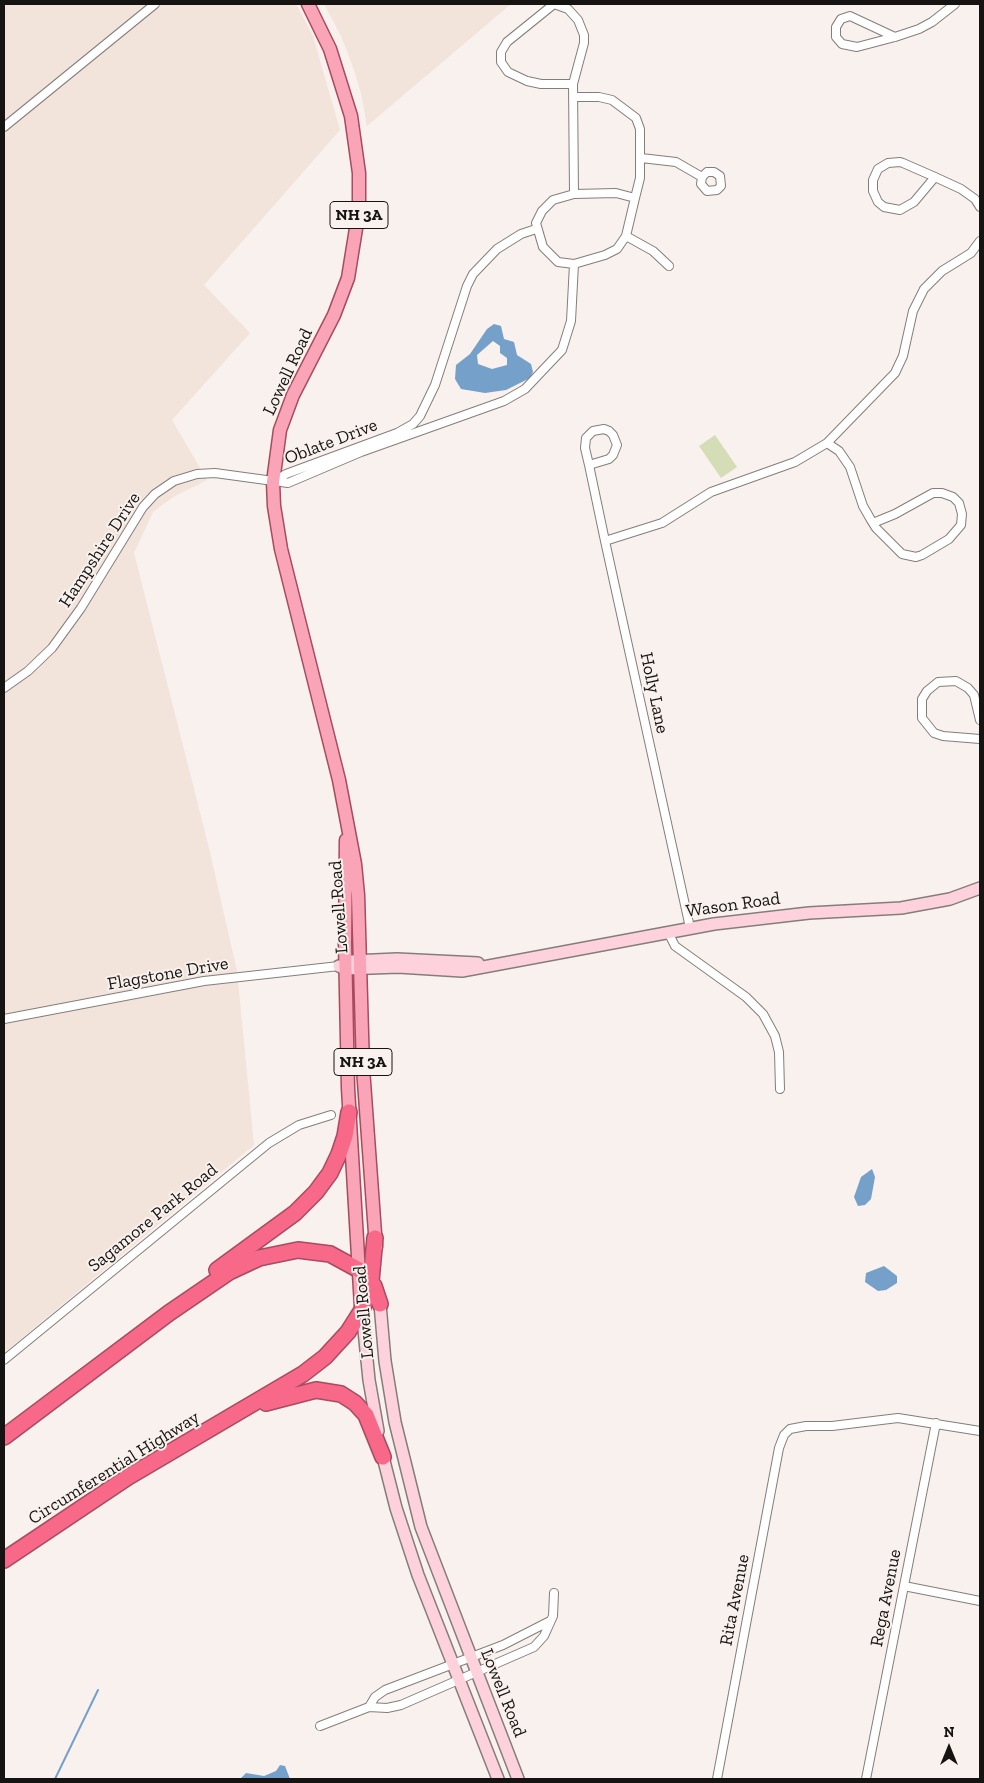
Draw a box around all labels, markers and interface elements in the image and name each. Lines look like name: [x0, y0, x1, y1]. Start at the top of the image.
road number: NH 3A: [330, 202, 388, 228]
street label: Lowell Road: [259, 325, 317, 419]
street label: Oblate Drive: [282, 414, 380, 470]
street label: Hampshire Drive: [55, 488, 145, 612]
street label: Holly Lane: [635, 650, 673, 736]
street label: Lowell Road: [325, 860, 353, 954]
street label: Wason Road: [684, 888, 782, 922]
street label: Flagstone Drive: [106, 953, 230, 995]
road number: NH 3A: [334, 1048, 392, 1076]
street label: Sagamore Park Road: [84, 1159, 222, 1277]
street label: Lowell Road: [349, 1265, 379, 1359]
street label: Circumferential Highway: [25, 1407, 203, 1529]
street label: Rega Avenue: [866, 1547, 906, 1649]
street label: Rita Avenue: [716, 1552, 754, 1648]
street label: Lowell Road: [476, 1646, 530, 1740]
north arrow: [924, 1723, 974, 1773]
text: N: [944, 1724, 954, 1741]

